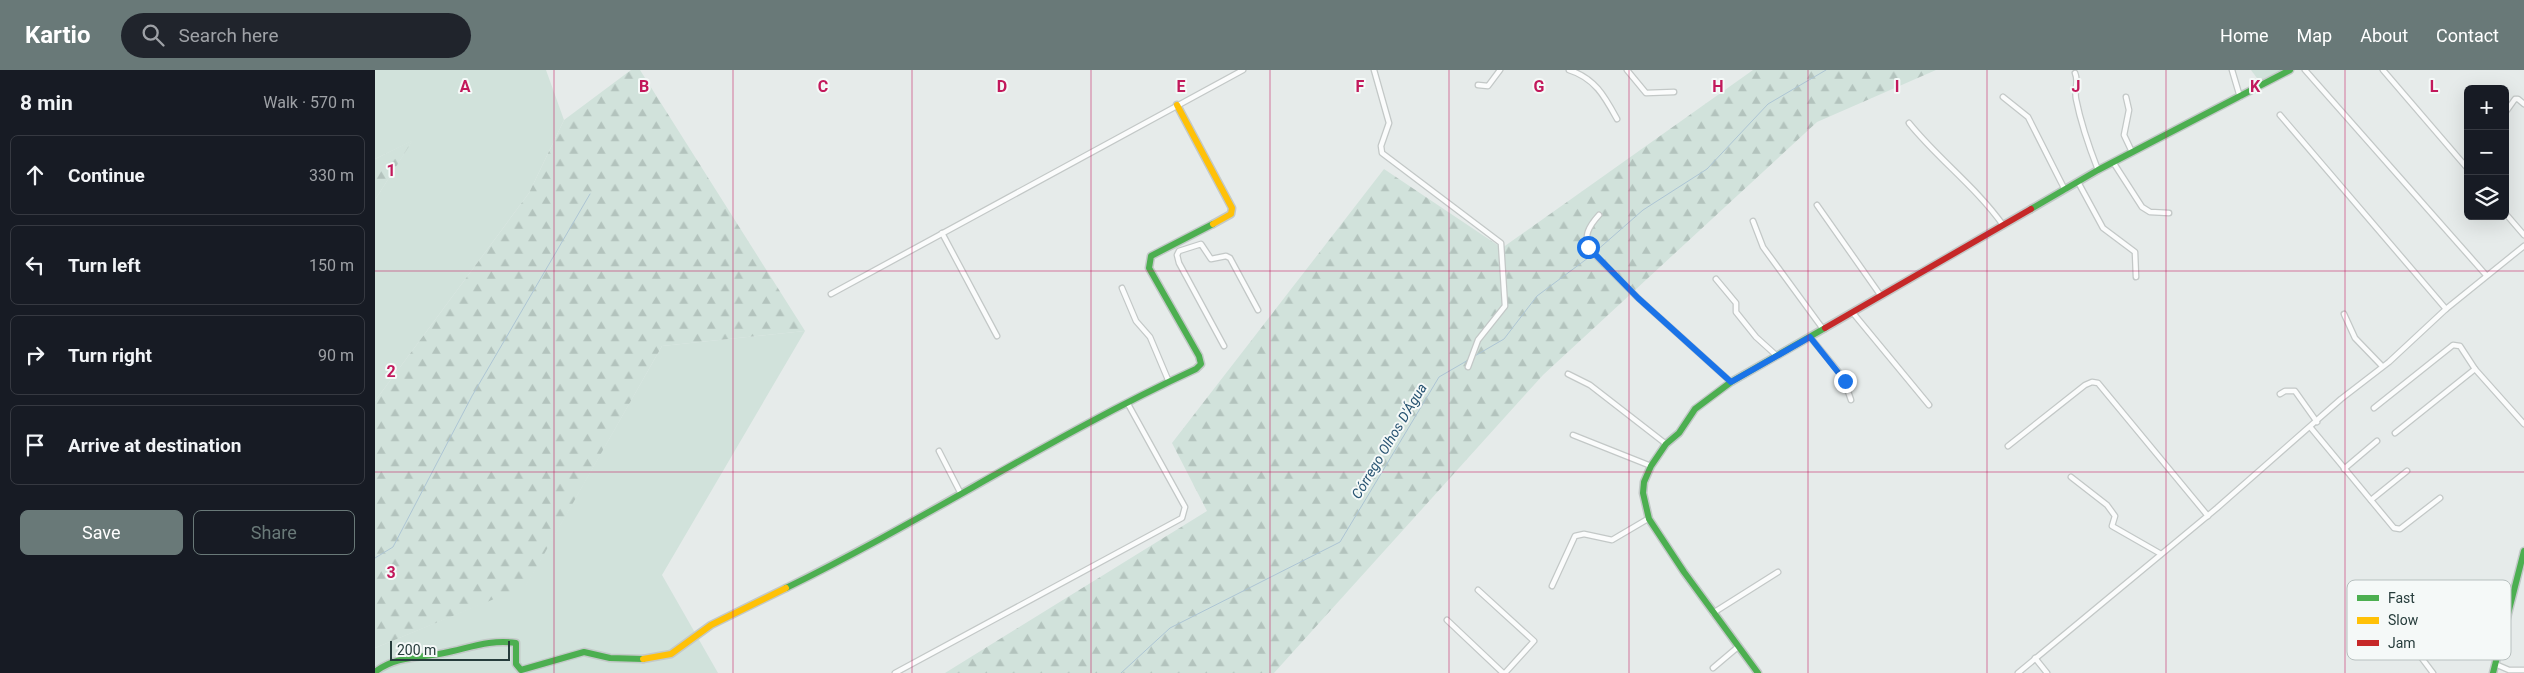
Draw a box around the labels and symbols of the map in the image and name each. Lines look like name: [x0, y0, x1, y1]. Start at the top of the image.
text: A: [460, 77, 471, 96]
text: B: [639, 77, 649, 96]
text: C: [818, 77, 828, 96]
text: D: [997, 77, 1007, 96]
text: E: [1177, 77, 1186, 96]
text: F: [1356, 77, 1365, 96]
text: G: [1534, 77, 1545, 96]
text: H: [1712, 77, 1724, 96]
text: I: [1895, 77, 1899, 96]
text: J: [2072, 77, 2080, 96]
text: K: [2250, 77, 2261, 96]
text: L: [2430, 77, 2439, 96]
text: 1: [386, 161, 396, 180]
route start: [1577, 236, 1600, 259]
text: 2: [386, 362, 396, 381]
route end: [1834, 370, 1857, 393]
water label: Córrego Olhos D'Água: [1347, 380, 1430, 502]
text: 3: [386, 563, 396, 582]
legend: [2347, 580, 2511, 660]
text: Fast: [2388, 590, 2415, 606]
text: Slow: [2388, 612, 2419, 628]
text: Jam: [2388, 635, 2416, 651]
scale bar: [390, 638, 510, 661]

